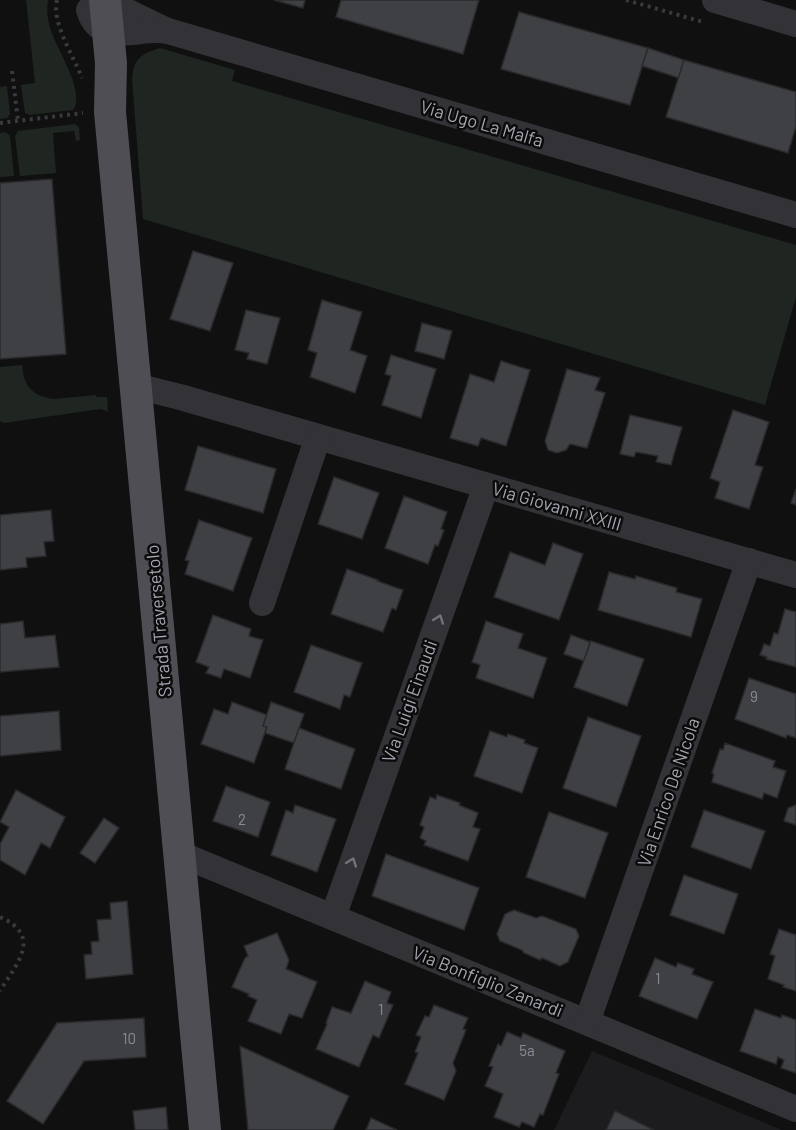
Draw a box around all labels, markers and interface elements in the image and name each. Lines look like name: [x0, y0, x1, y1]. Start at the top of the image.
street label: Via Ugo La Malfa: [418, 95, 546, 151]
street label: Via Giovanni XXIII: [490, 477, 624, 535]
street label: Strada Traversetolo: [140, 544, 176, 698]
one-way arrow: [431, 614, 444, 625]
street label: Via Luigi Einaudi: [377, 637, 441, 765]
house number: 9: [750, 687, 758, 705]
street label: Via Enrico De Nicola: [632, 715, 704, 869]
house number: 2: [238, 810, 246, 828]
one-way arrow: [345, 857, 358, 868]
street label: Via Bonfiglio Zanardi: [410, 941, 566, 1021]
house number: 1: [655, 969, 661, 987]
house number: 1: [378, 1000, 384, 1018]
house number: 10: [122, 1029, 136, 1047]
house number: 5a: [519, 1041, 535, 1059]

